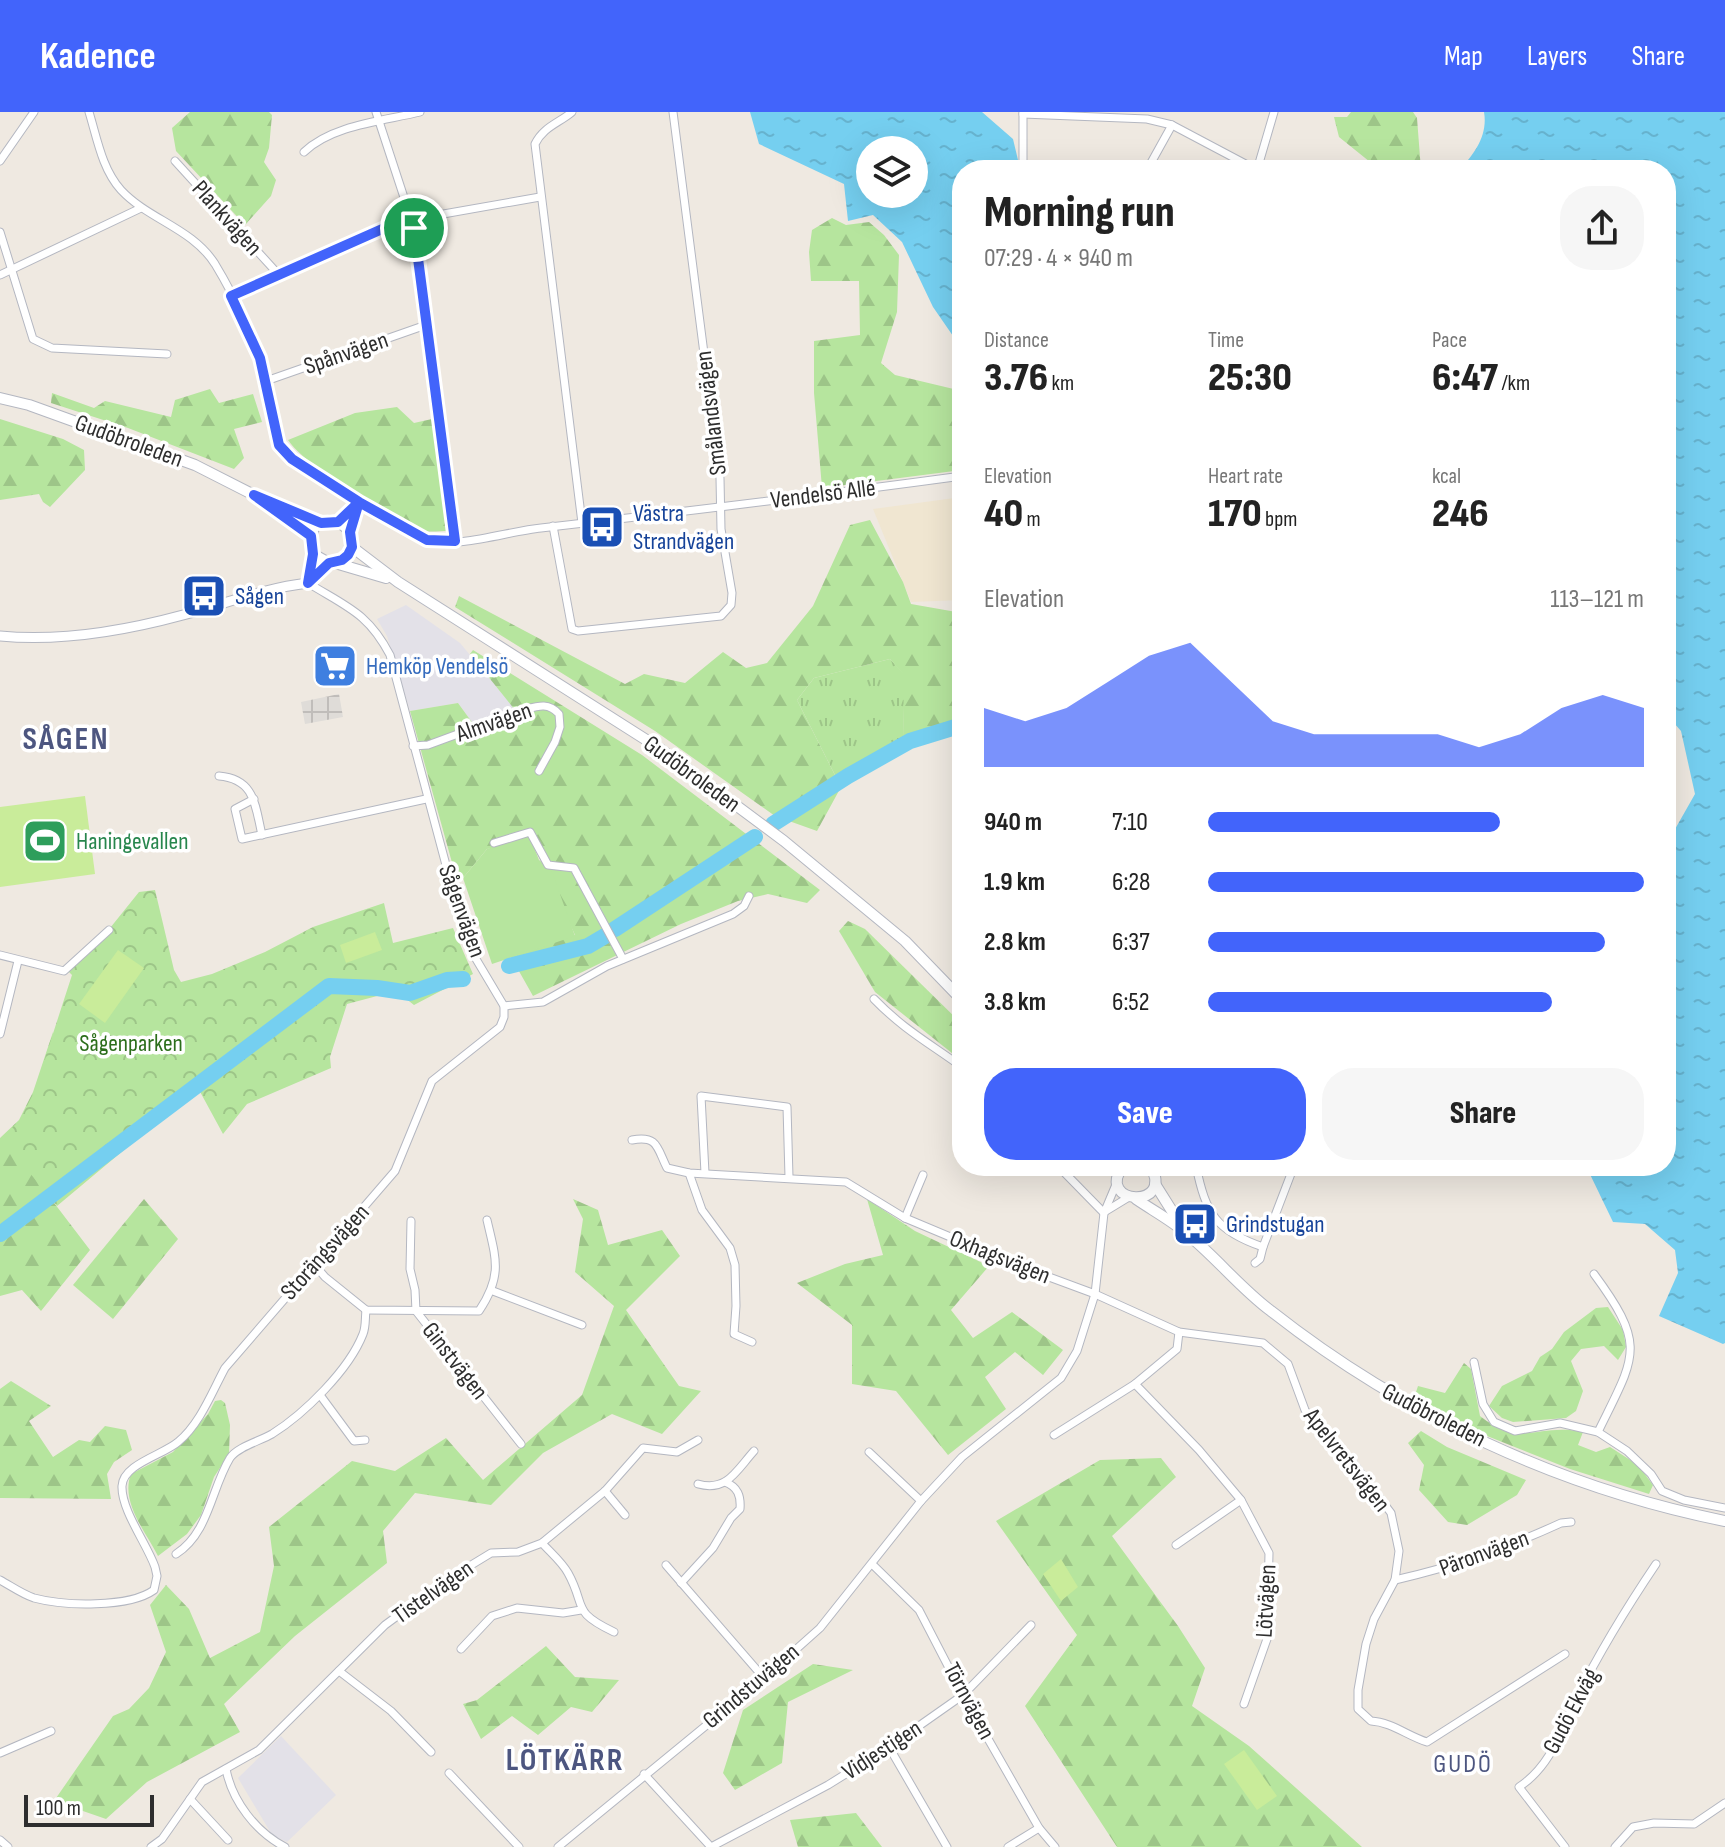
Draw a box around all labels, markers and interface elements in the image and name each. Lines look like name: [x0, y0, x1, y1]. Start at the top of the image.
text: Kadence: [40, 34, 156, 79]
text: Map: [1444, 40, 1483, 73]
text: Layers: [1527, 40, 1587, 73]
text: Share: [1631, 40, 1685, 73]
map controls: [856, 136, 928, 208]
button: layers: [856, 136, 928, 208]
street label: Plankvägen: [186, 175, 268, 261]
text: Morning run: [984, 186, 1175, 239]
button: share: [1560, 186, 1644, 270]
pin: [380, 194, 448, 262]
icon: arrive: [392, 206, 436, 250]
text: 07:29 · 4 × 940 m: [984, 243, 1133, 274]
street label: Spånvägen: [300, 325, 392, 381]
text: Distance: [984, 327, 1049, 354]
text: Time: [1208, 327, 1244, 354]
text: Pace: [1432, 327, 1467, 354]
street label: Smålandsvägen: [689, 349, 733, 477]
text: 3.76: [984, 354, 1048, 402]
text: 25:30: [1208, 354, 1292, 402]
text: 6:47: [1432, 354, 1498, 402]
text: km: [1048, 370, 1074, 397]
text: /km: [1498, 370, 1530, 397]
street label: Gudöbroleden: [71, 408, 187, 474]
text: Elevation: [984, 463, 1052, 490]
text: Heart rate: [1208, 463, 1283, 490]
text: kcal: [1432, 463, 1461, 490]
street label: Vendelsö Allé: [769, 473, 877, 515]
text: 40: [984, 490, 1023, 538]
text: 170: [1208, 490, 1262, 538]
text: 246: [1432, 490, 1489, 538]
place label: Västra Strandvägen: [633, 499, 734, 556]
bus stop icon: Västra Strandvägen: [578, 503, 626, 551]
text: m: [1023, 506, 1041, 533]
text: bpm: [1262, 506, 1297, 533]
bus stop icon: Sågen: [180, 572, 228, 620]
place label: Sågen: [235, 582, 284, 611]
text: Elevation: [984, 584, 1064, 615]
text: 113–121 m: [1550, 584, 1644, 615]
supermarket icon: Hemköp Vendelsö: [311, 642, 359, 690]
place label: Hemköp Vendelsö: [366, 652, 508, 681]
street label: Almvägen: [451, 696, 536, 749]
district label: SÅGEN: [22, 720, 110, 759]
street label: Gudöbroleden: [638, 729, 746, 819]
text: 940 m: [984, 807, 1042, 838]
text: 7:10: [1112, 807, 1148, 838]
sports icon: Haningevallen: [21, 817, 69, 865]
place label: Haningevallen: [76, 827, 188, 856]
street label: Sågenvägen: [432, 861, 492, 961]
text: 1.9 km: [984, 867, 1045, 898]
text: 6:28: [1112, 867, 1150, 898]
text: 2.8 km: [984, 927, 1046, 958]
text: 6:37: [1112, 927, 1150, 958]
text: 3.8 km: [984, 987, 1046, 1018]
text: 6:52: [1112, 987, 1149, 1018]
park label: Sågenparken: [79, 1029, 183, 1058]
button: Save: [984, 1068, 1306, 1160]
button: Share: [1322, 1068, 1644, 1160]
street label: Storängsvägen: [274, 1198, 376, 1306]
bus stop icon: Grindstugan: [1171, 1200, 1219, 1248]
place label: Grindstugan: [1226, 1210, 1324, 1239]
street label: Oxhagsvägen: [945, 1224, 1055, 1290]
street label: Ginstvägen: [416, 1316, 494, 1406]
street label: Gudöbroleden: [1377, 1377, 1491, 1453]
street label: Apelvretsvägen: [1297, 1402, 1396, 1518]
street label: Päronvägen: [1435, 1523, 1533, 1583]
street label: Tistelvägen: [387, 1554, 479, 1630]
street label: Lötvägen: [1250, 1564, 1282, 1638]
street label: Grindstuvägen: [697, 1637, 805, 1735]
street label: Törnvägen: [937, 1658, 1001, 1744]
street label: Gudö Ekväg: [1536, 1663, 1606, 1759]
street label: Vidjestigen: [837, 1714, 927, 1786]
district label: LÖTKÄRR: [506, 1741, 624, 1780]
district label: GUDÖ: [1433, 1749, 1493, 1780]
scale bar: [24, 1791, 154, 1827]
text: 100 m: [36, 1795, 81, 1822]

